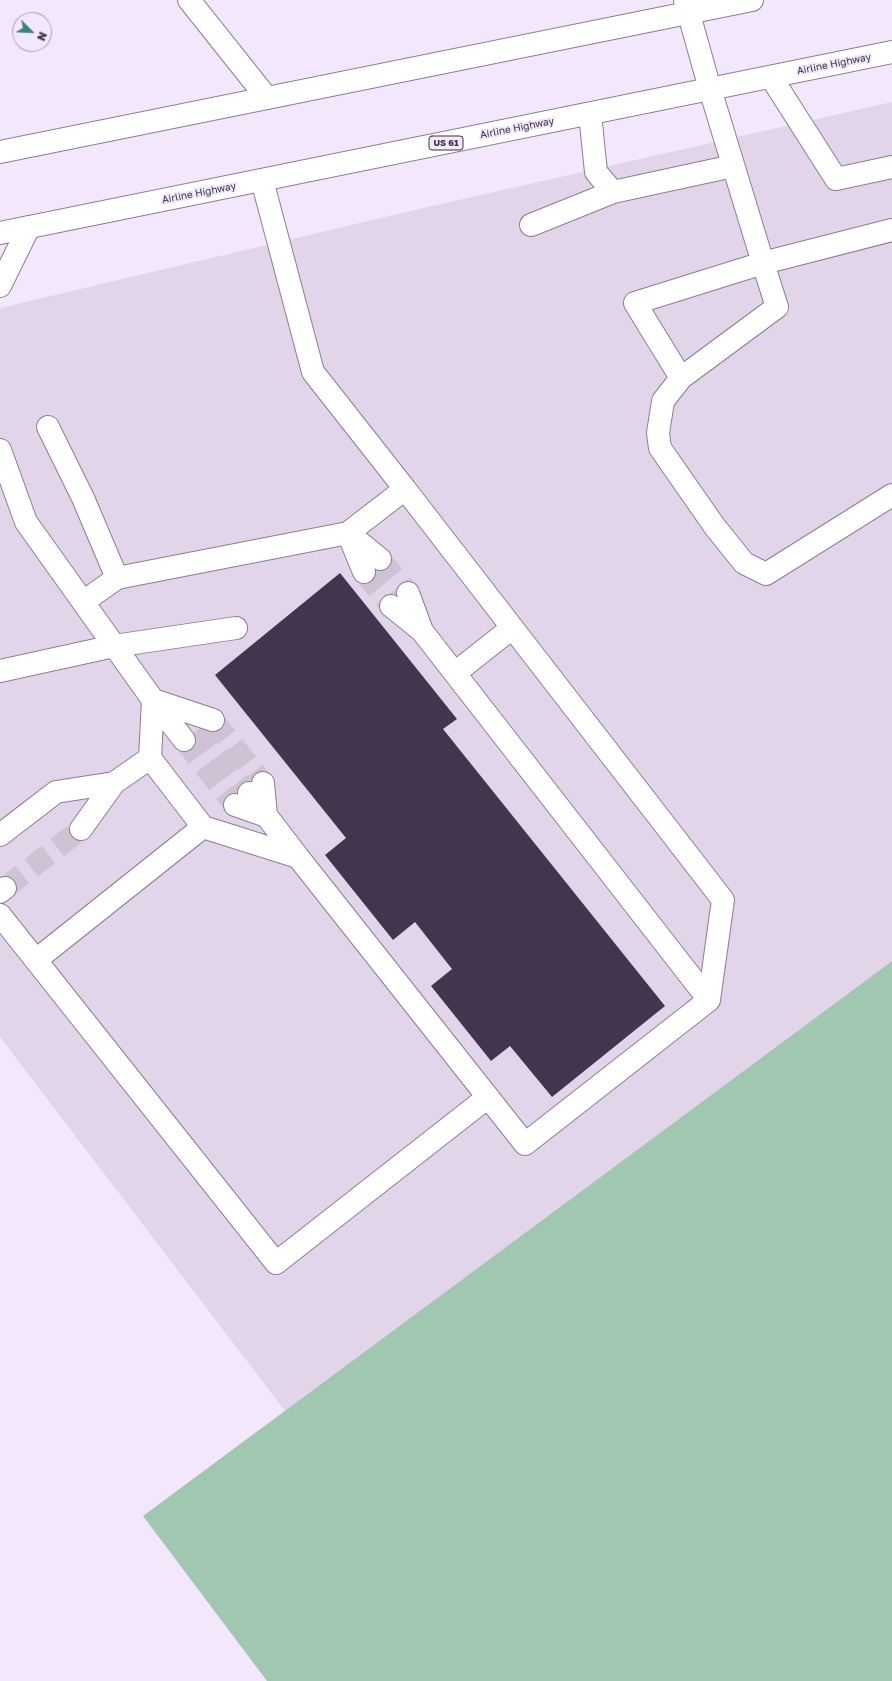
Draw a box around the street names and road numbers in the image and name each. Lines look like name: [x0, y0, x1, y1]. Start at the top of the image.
street label: Airline Highway: [796, 51, 872, 77]
street label: Airline Highway: [479, 115, 555, 141]
road number: US 61: [429, 136, 463, 150]
street label: Airline Highway: [161, 180, 237, 206]

